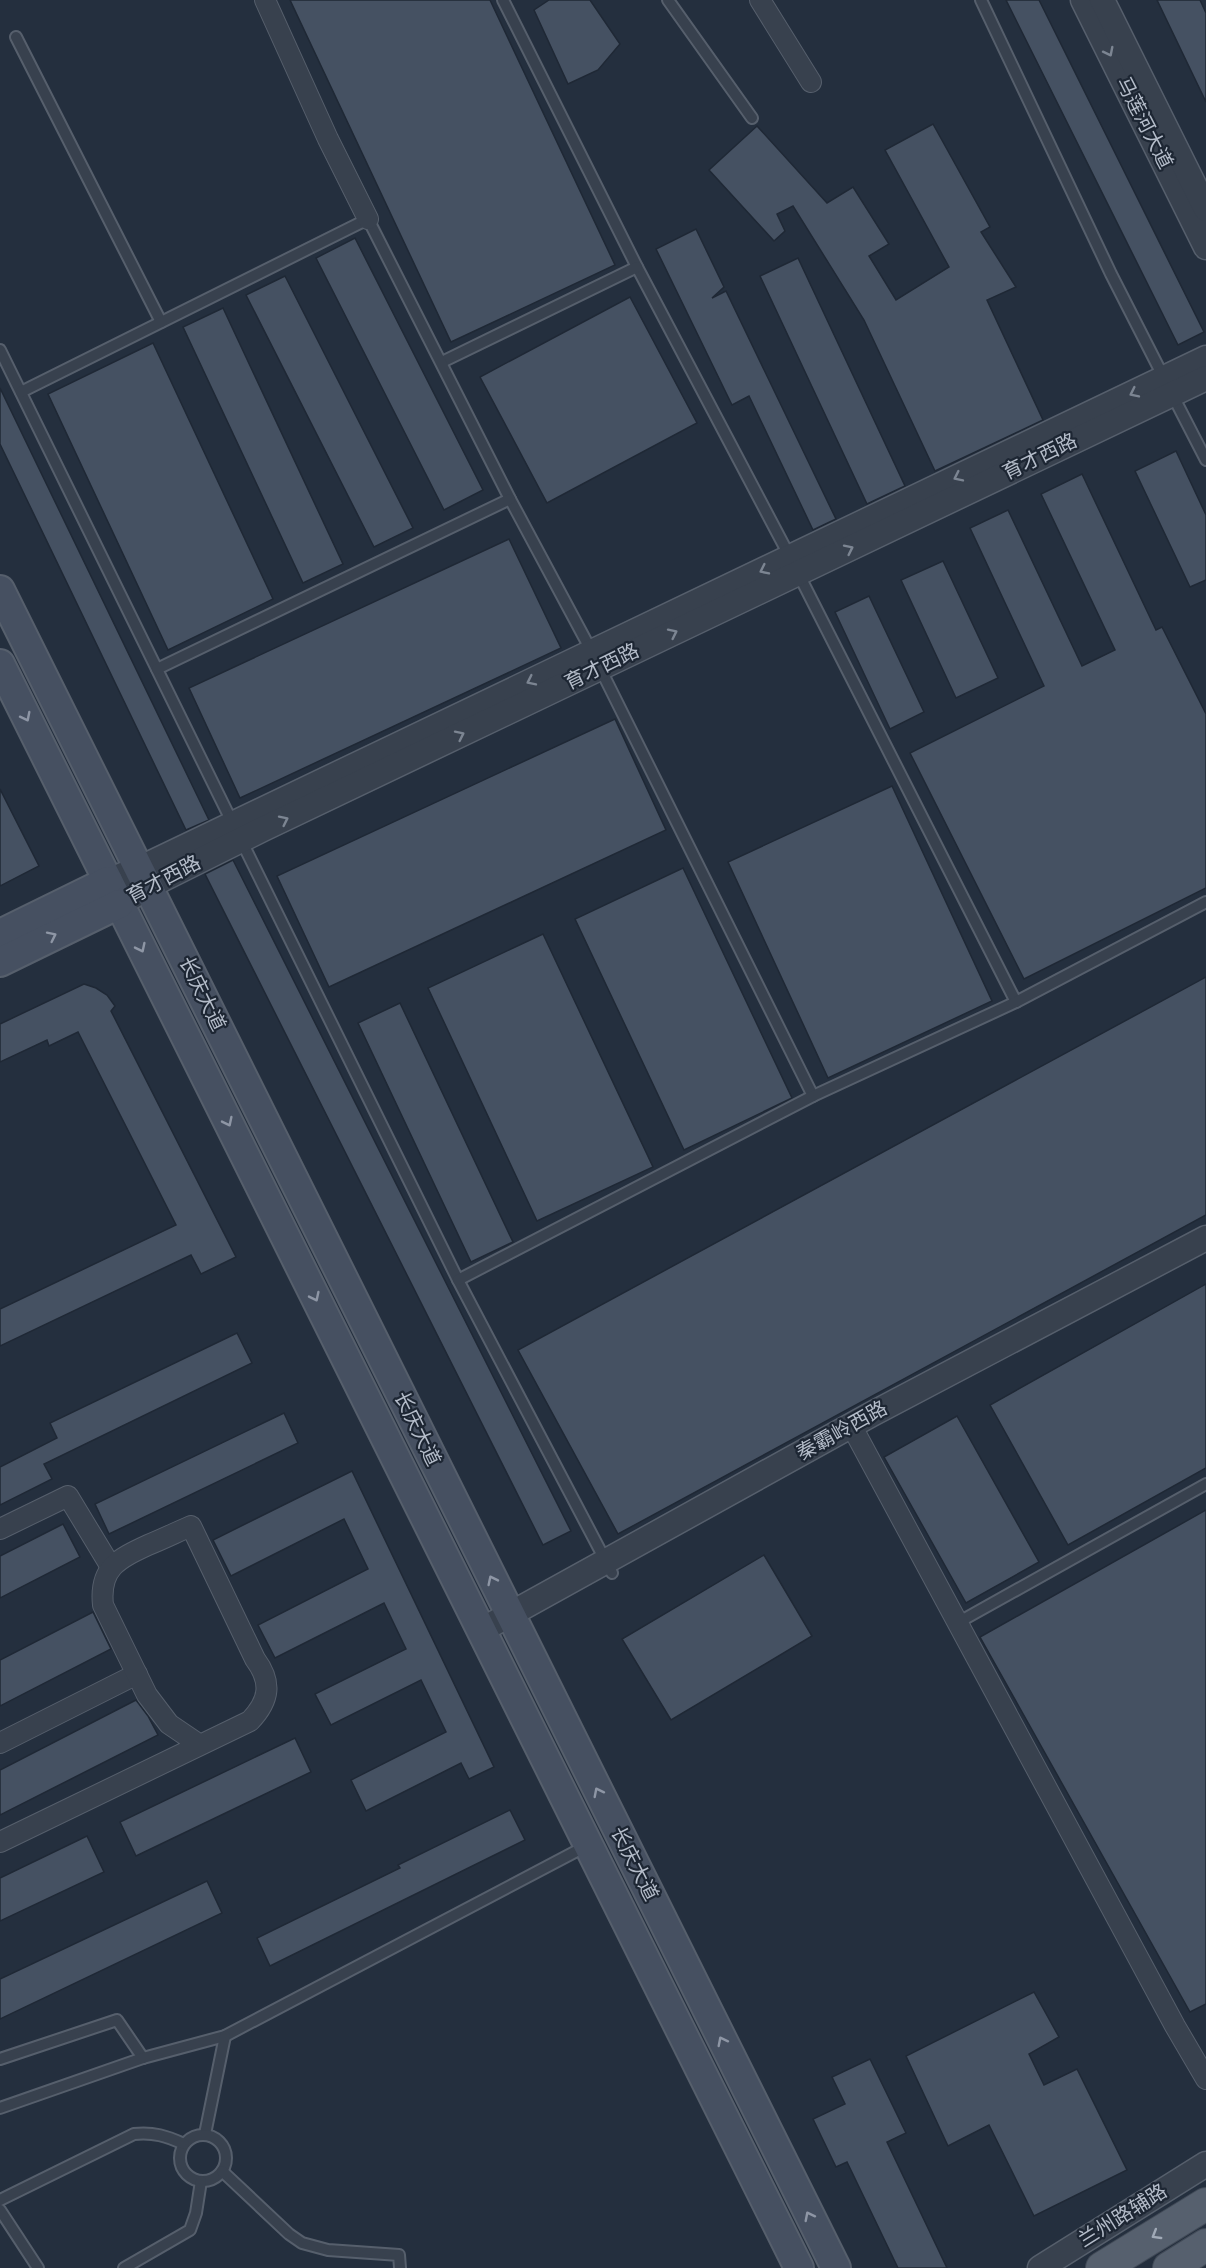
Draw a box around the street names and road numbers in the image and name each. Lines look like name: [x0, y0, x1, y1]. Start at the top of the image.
street label: 马莲河大道: [1111, 73, 1177, 173]
street label: 育才西路: [999, 429, 1081, 485]
street label: 育才西路: [561, 639, 643, 695]
street label: 育才西路: [123, 851, 205, 909]
street label: 长庆大道: [174, 953, 230, 1035]
street label: 长庆大道: [389, 1388, 445, 1470]
street label: 秦霸岭西路: [792, 1396, 892, 1466]
street label: 长庆大道: [605, 1823, 663, 1905]
street label: 兰州路辅路: [1074, 2179, 1172, 2253]

